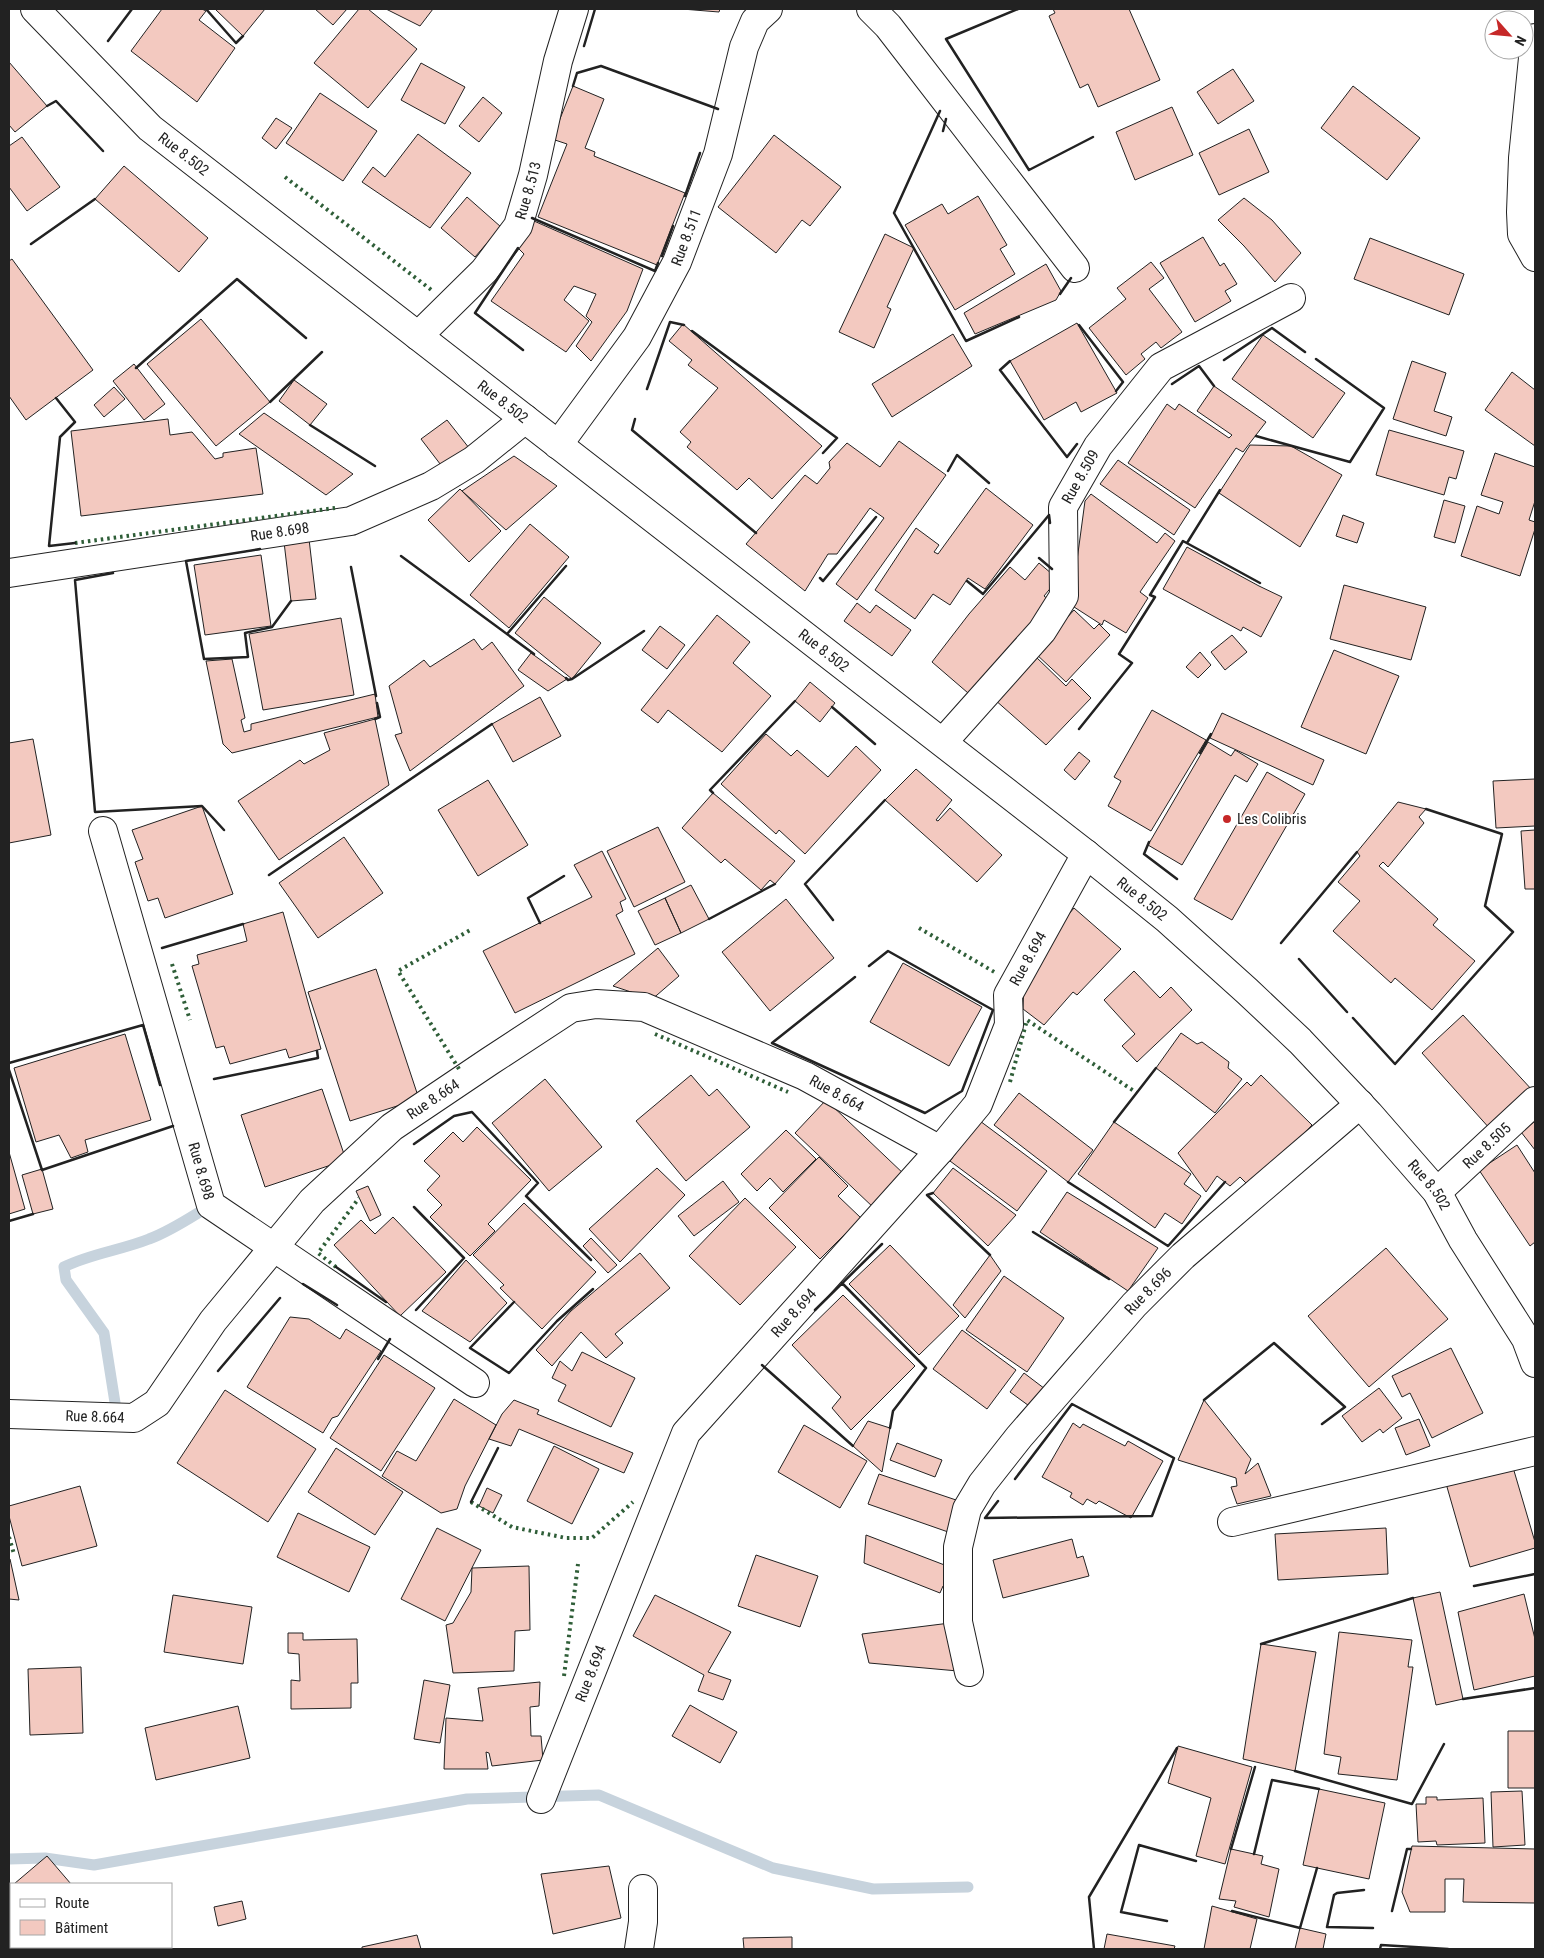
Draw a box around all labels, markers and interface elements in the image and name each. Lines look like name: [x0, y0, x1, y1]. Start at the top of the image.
north arrow: [1484, 10, 1534, 60]
text: N: [1512, 33, 1530, 48]
street label: Rue 8.502: [155, 129, 213, 179]
street label: Rue 8.513: [511, 160, 545, 222]
street label: Rue 8.511: [667, 207, 705, 268]
street label: Rue 8.502: [474, 376, 532, 427]
street label: Rue 8.509: [1058, 447, 1103, 507]
street label: Rue 8.698: [249, 518, 311, 545]
street label: Rue 8.502: [795, 625, 853, 676]
place label: Les Colibris: [1237, 810, 1307, 828]
marker: Les Colibris: [1221, 813, 1233, 825]
street label: Rue 8.502: [1113, 873, 1171, 925]
street label: Rue 8.694: [1006, 928, 1050, 989]
street label: Rue 8.664: [806, 1071, 867, 1116]
street label: Rue 8.664: [404, 1075, 463, 1123]
street label: Rue 8.505: [1459, 1119, 1515, 1173]
street label: Rue 8.698: [184, 1140, 218, 1202]
street label: Rue 8.502: [1404, 1156, 1454, 1213]
street label: Rue 8.696: [1121, 1264, 1175, 1318]
street label: Rue 8.694: [767, 1285, 820, 1341]
street label: Rue 8.664: [65, 1407, 125, 1427]
street label: Rue 8.694: [571, 1643, 610, 1704]
legend: [10, 1883, 172, 1948]
text: Route: [55, 1894, 89, 1912]
text: Bâtiment: [55, 1919, 108, 1937]

